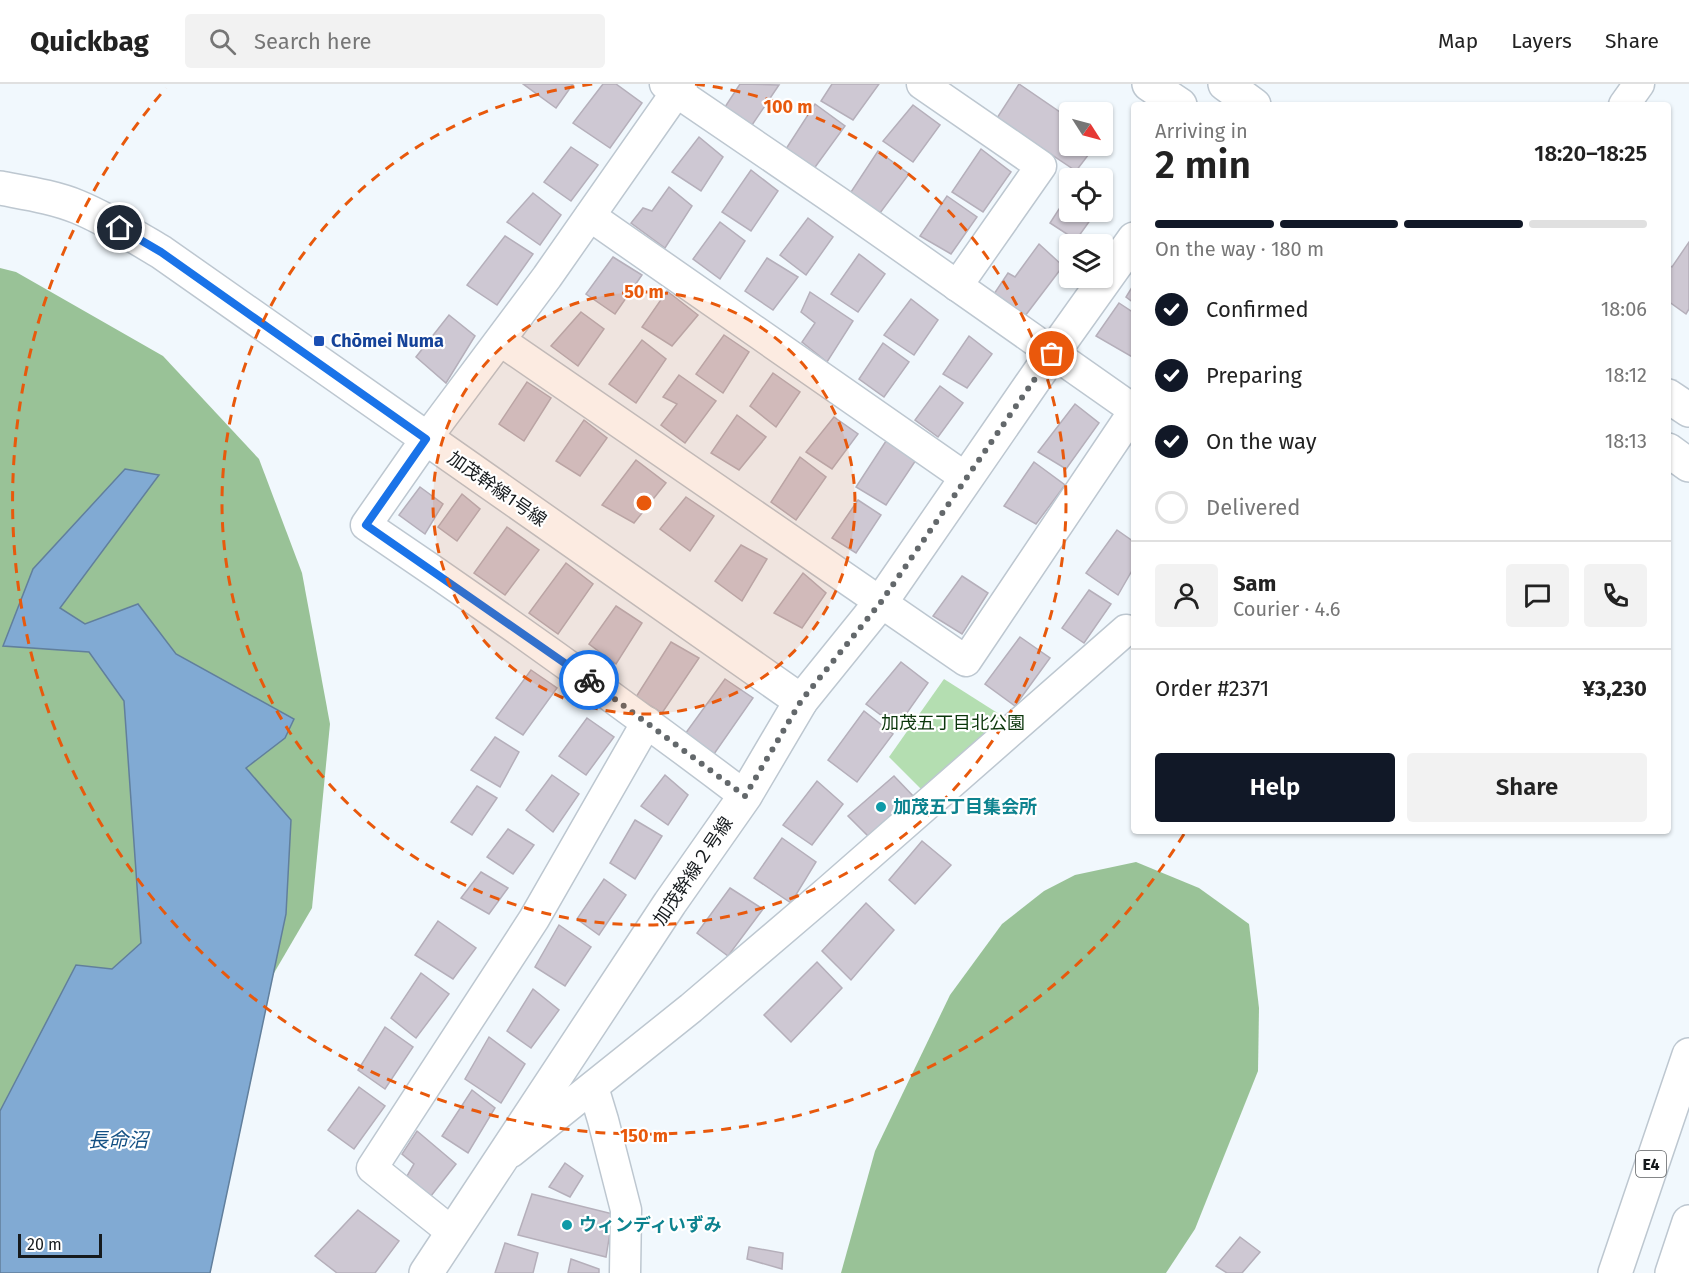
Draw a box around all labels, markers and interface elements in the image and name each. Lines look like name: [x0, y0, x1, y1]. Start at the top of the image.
search box: [185, 14, 605, 68]
text: Quickbag: [30, 25, 149, 58]
icon: search: [206, 25, 239, 58]
text: Search here: [254, 28, 372, 55]
text: Map: [1438, 28, 1478, 54]
text: Layers: [1511, 28, 1572, 54]
text: Share: [1605, 28, 1659, 54]
text: 100 m: [764, 96, 812, 118]
north arrow: [1059, 102, 1113, 156]
map controls: [1059, 102, 1113, 288]
text: Arriving in: [1155, 119, 1248, 143]
text: 18:20–18:25: [1534, 140, 1647, 167]
text: 2 min: [1155, 142, 1251, 188]
button: locate: [1059, 168, 1113, 222]
pin: [94, 202, 145, 253]
icon: home: [103, 211, 136, 244]
button: layers: [1059, 234, 1113, 288]
text: On the way · 180 m: [1155, 237, 1324, 261]
text: 50 m: [624, 281, 664, 303]
icon: check: [1155, 293, 1188, 326]
text: Confirmed: [1206, 296, 1309, 323]
text: 18:06: [1601, 297, 1647, 321]
pin: [1026, 328, 1077, 379]
place label: Chōmei Numa: [331, 330, 444, 352]
marker: Chōmei Numa: [312, 334, 326, 348]
icon: bag: [1035, 337, 1068, 370]
icon: check: [1155, 359, 1188, 392]
text: Preparing: [1206, 362, 1302, 389]
text: 18:12: [1605, 363, 1647, 387]
icon: check: [1155, 425, 1188, 458]
text: On the way: [1206, 428, 1317, 455]
text: 18:13: [1605, 429, 1647, 453]
street label: 加茂幹線1号線: [443, 447, 551, 531]
centre of rings: [634, 493, 654, 513]
text: Delivered: [1206, 494, 1301, 521]
button: person: [1155, 564, 1218, 627]
button: chat: [1506, 564, 1569, 627]
button: phone: [1584, 564, 1647, 627]
text: Sam: [1233, 570, 1276, 597]
text: Courier · 4.6: [1233, 597, 1340, 621]
courier: [559, 650, 619, 710]
icon: bike: [573, 664, 606, 697]
text: Order #2371: [1155, 675, 1269, 702]
text: ¥3,230: [1583, 675, 1647, 702]
park label: 加茂五丁目北公園: [881, 712, 1025, 734]
button: Help: [1155, 753, 1395, 822]
button: Share: [1407, 753, 1647, 822]
place label: 加茂五丁目集会所: [893, 796, 1037, 818]
marker: 加茂五丁目集会所: [874, 800, 888, 814]
street label: 加茂幹線２号線: [649, 813, 737, 929]
text: 150 m: [620, 1125, 668, 1147]
water label: 長命沼: [88, 1128, 151, 1152]
road number: E4: [1636, 1151, 1666, 1177]
place label: ウィンディいずみ: [579, 1214, 722, 1236]
marker: ウィンディいずみ: [560, 1218, 574, 1232]
scale bar: [18, 1231, 102, 1258]
text: 20 m: [27, 1235, 62, 1254]

